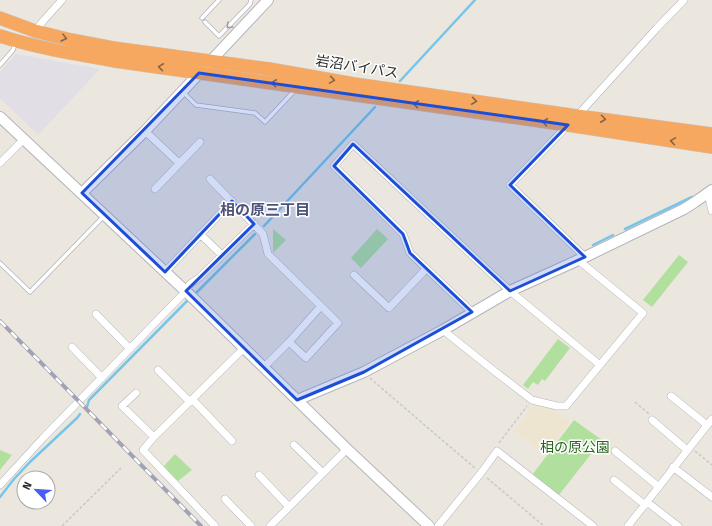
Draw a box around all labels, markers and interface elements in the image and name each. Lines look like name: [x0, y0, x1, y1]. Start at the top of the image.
one-way arrow: [226, 21, 234, 29]
one-way arrow: [60, 33, 67, 42]
street label: 岩沼バイパス: [314, 52, 400, 82]
one-way arrow: [158, 63, 164, 72]
one-way arrow: [329, 75, 335, 84]
one-way arrow: [271, 79, 277, 88]
one-way arrow: [471, 96, 477, 105]
one-way arrow: [413, 100, 419, 109]
one-way arrow: [600, 115, 606, 124]
one-way arrow: [542, 118, 548, 127]
one-way arrow: [670, 137, 677, 146]
district label: 相の原三丁目: [220, 201, 310, 219]
park label: 相の原公園: [540, 439, 610, 456]
north arrow: [16, 470, 56, 510]
text: N: [20, 480, 35, 492]

